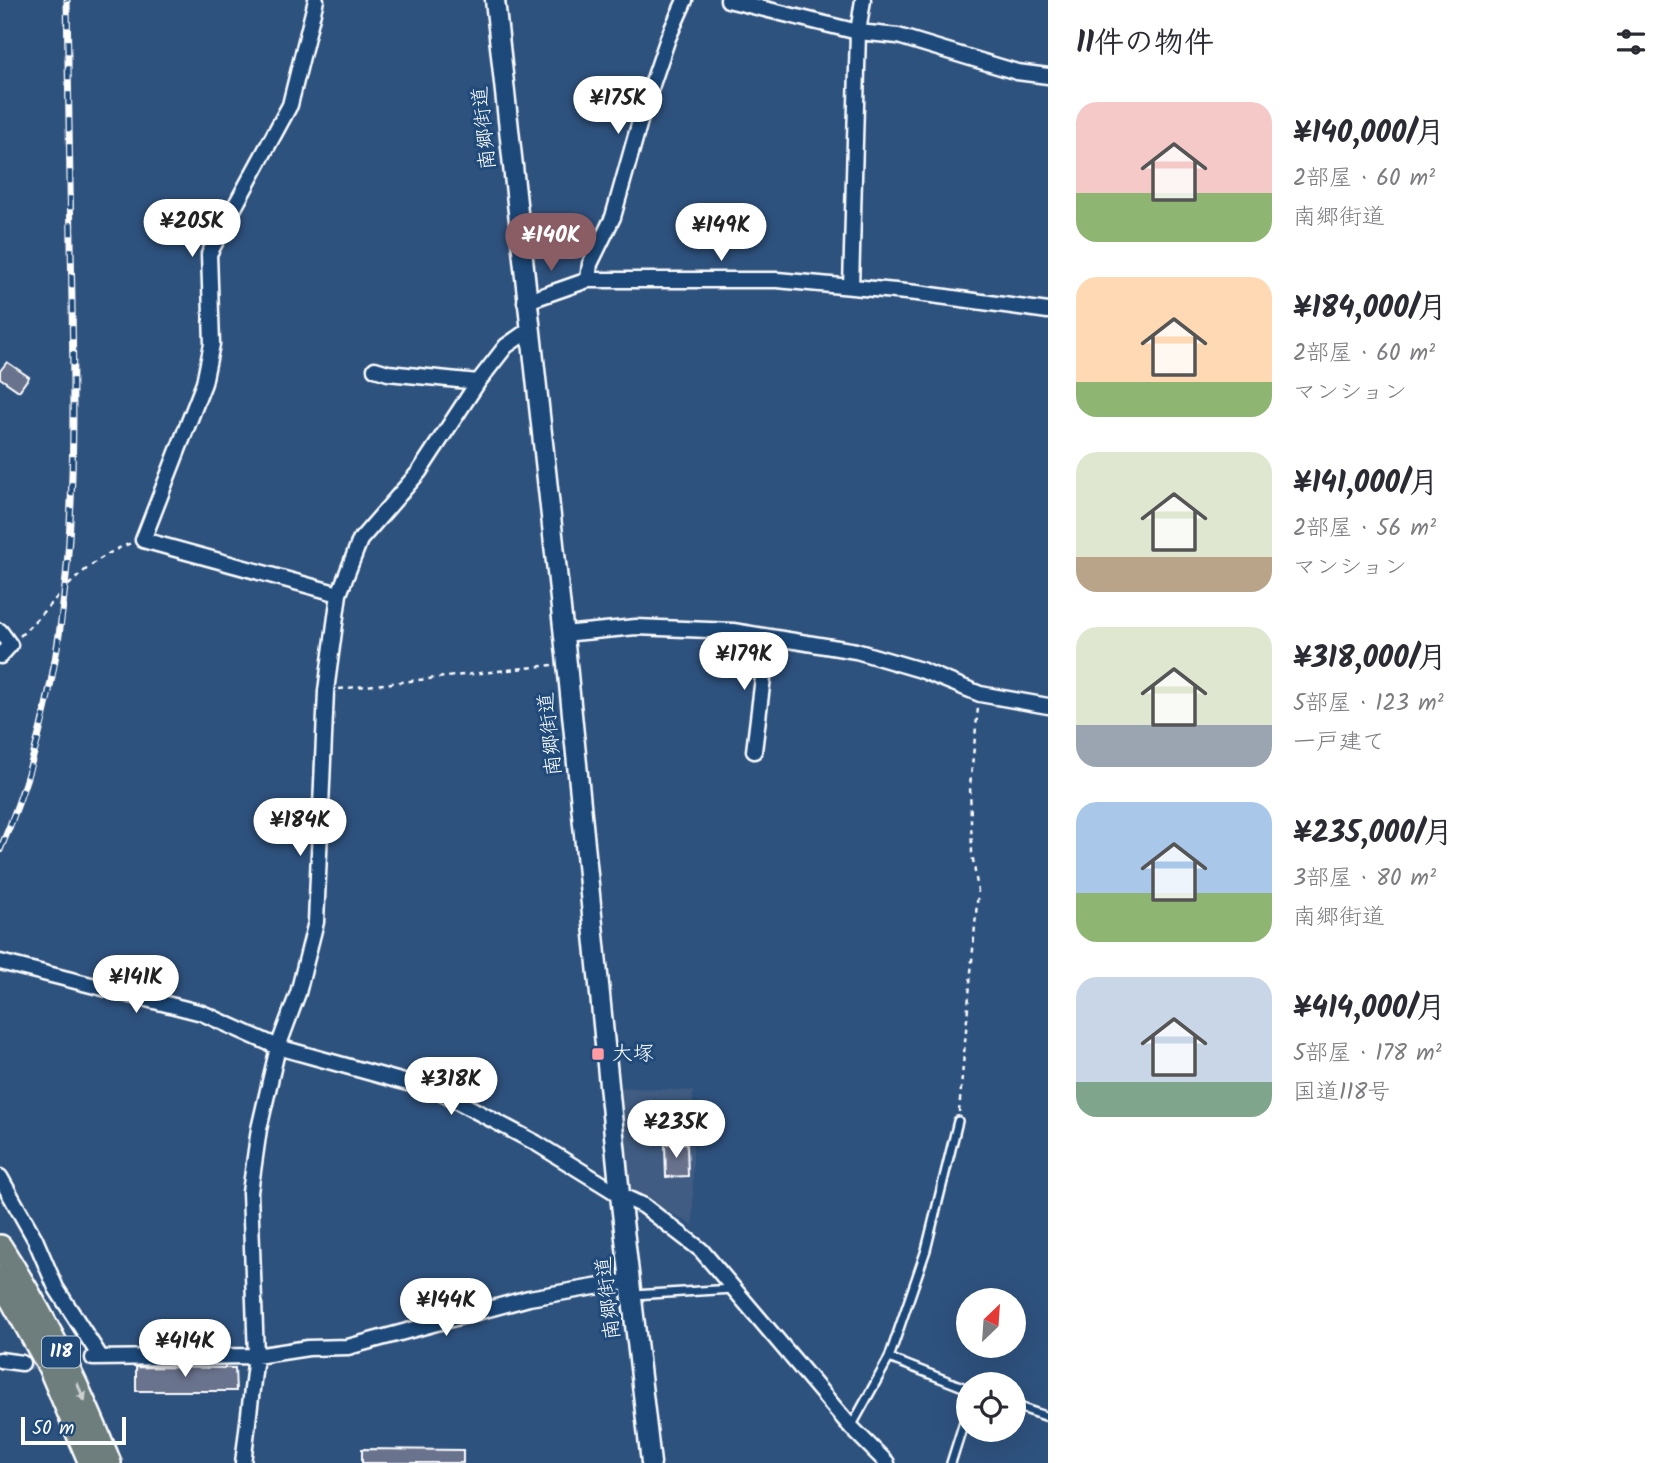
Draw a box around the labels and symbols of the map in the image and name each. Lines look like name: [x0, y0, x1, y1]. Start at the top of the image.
pin: ¥175K: [569, 76, 667, 136]
street label: 南郷街道: [464, 85, 506, 171]
pin: ¥205K: [143, 200, 241, 259]
pin: ¥149K: [672, 204, 770, 263]
pin: ¥140K: [502, 214, 600, 273]
pin: ¥179K: [695, 632, 793, 692]
street label: 南郷街道: [530, 691, 572, 777]
pin: ¥184K: [251, 798, 349, 858]
pin: ¥141K: [87, 956, 185, 1015]
place label: 大塚: [612, 1038, 654, 1071]
marker: 大塚: [590, 1046, 606, 1062]
pin: ¥318K: [402, 1058, 500, 1117]
pin: ¥235K: [627, 1100, 725, 1160]
street label: 南郷街道: [588, 1254, 630, 1342]
pin: ¥144K: [397, 1278, 495, 1338]
north arrow: [956, 1288, 1026, 1358]
pin: ¥414K: [136, 1320, 234, 1379]
road number: 118: [42, 1336, 80, 1368]
one-way arrow: [75, 1382, 86, 1403]
scale bar: [21, 1414, 126, 1446]

